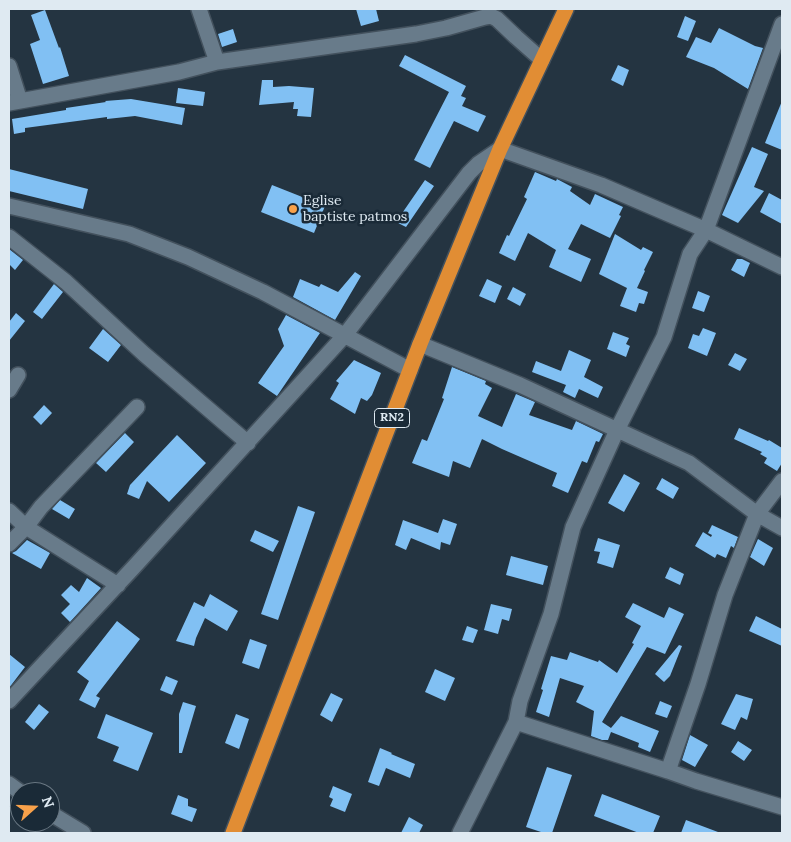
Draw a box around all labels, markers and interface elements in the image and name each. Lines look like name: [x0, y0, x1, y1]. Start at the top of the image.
place label: Eglise baptiste patmos: [303, 193, 407, 226]
marker: Eglise baptiste patmos: [287, 203, 299, 215]
road number: RN2: [374, 408, 410, 428]
north arrow: [10, 782, 60, 832]
text: N: [38, 794, 58, 810]

